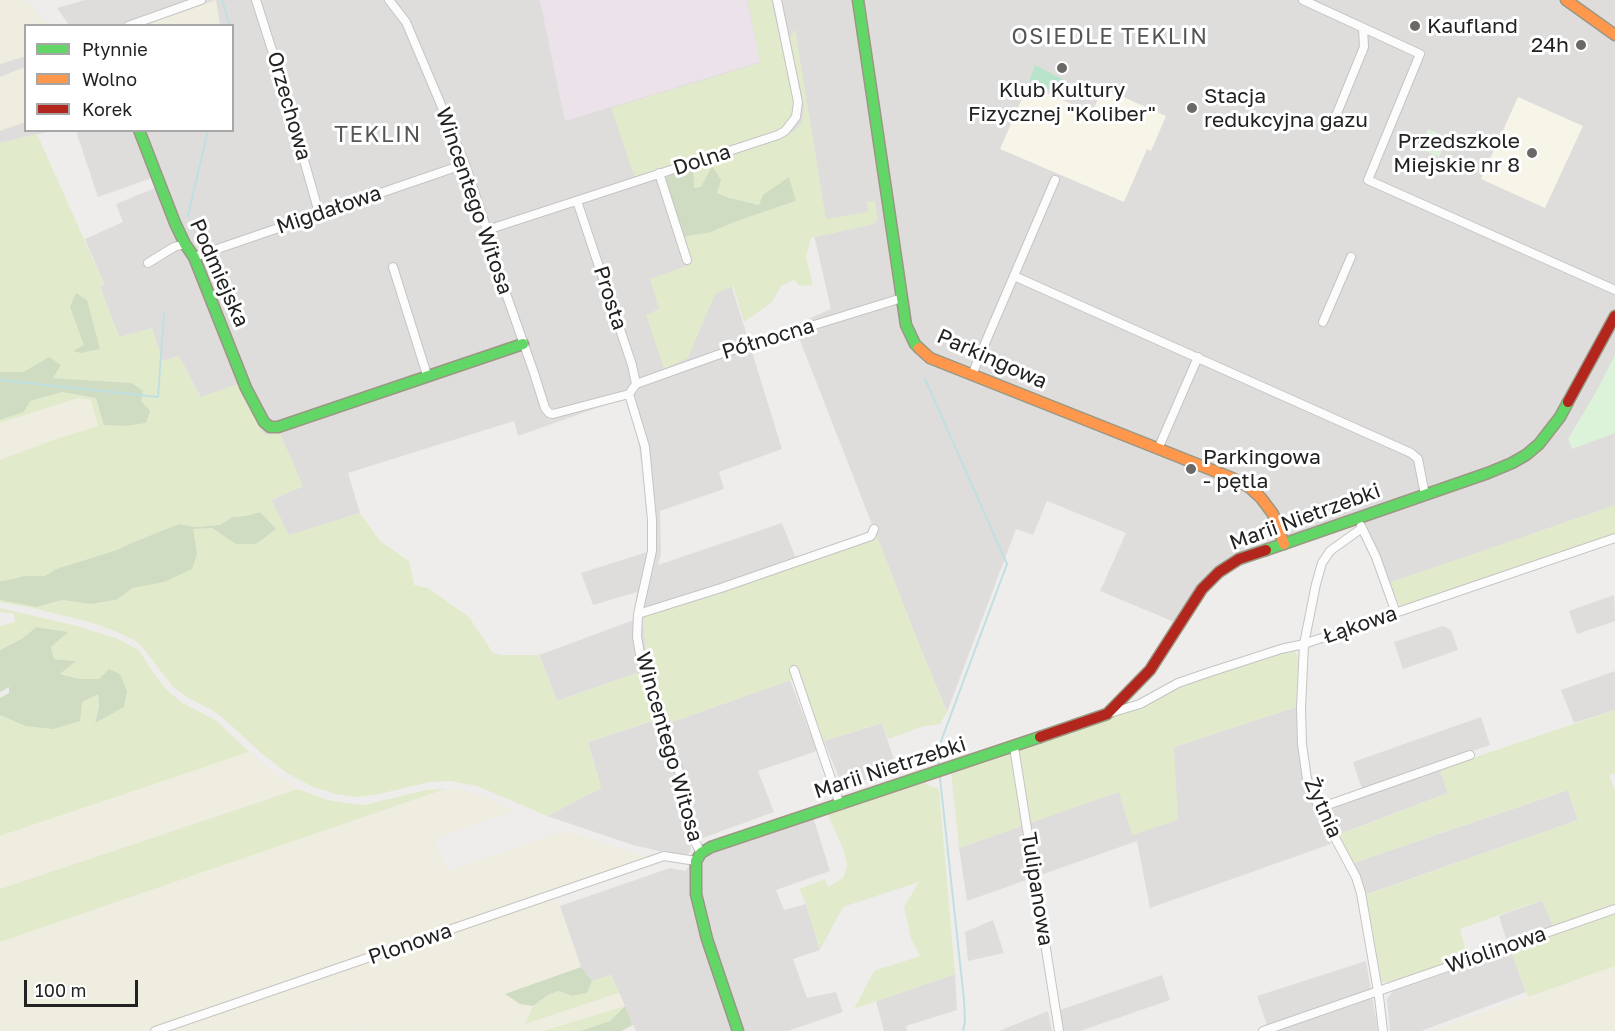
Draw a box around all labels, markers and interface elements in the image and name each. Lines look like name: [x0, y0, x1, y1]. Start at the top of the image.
place label: Kaufland: [1427, 13, 1518, 39]
marker: Kaufland: [1408, 19, 1422, 33]
legend: [24, 24, 234, 132]
district label: OSIEDLE TEKLIN: [1012, 24, 1208, 50]
place label: 24h: [1531, 32, 1569, 58]
text: Płynnie: [82, 38, 148, 60]
marker: 24h: [1574, 38, 1588, 52]
street label: Orzechowa: [261, 49, 317, 163]
marker: Klub Kultury Fizycznej "Koliber": [1055, 61, 1069, 75]
text: Wolno: [82, 68, 137, 90]
place label: Klub Kultury Fizycznej "Koliber": [968, 77, 1156, 127]
place label: Stacja redukcyjna gazu: [1204, 83, 1368, 133]
text: Korek: [82, 98, 132, 120]
marker: Stacja redukcyjna gazu: [1185, 101, 1199, 115]
street label: Wincentego Witosa: [430, 104, 518, 298]
district label: TEKLIN: [334, 122, 422, 148]
place label: Przedszkole Miejskie nr 8: [1393, 128, 1520, 178]
street label: Dolna: [670, 139, 734, 181]
marker: Przedszkole Miejskie nr 8: [1525, 146, 1539, 160]
street label: Migdałowa: [273, 180, 385, 240]
street label: Podmiejska: [184, 215, 254, 331]
street label: Prosta: [588, 263, 632, 333]
street label: Północna: [719, 313, 817, 365]
street label: Parkingowa: [933, 324, 1051, 394]
place label: Parkingowa - pętla: [1203, 444, 1321, 494]
marker: Parkingowa - pętla: [1184, 462, 1198, 476]
street label: Marii Nietrzebki: [1226, 478, 1384, 556]
street label: Łąkowa: [1320, 601, 1400, 649]
street label: Wincentego Witosa: [630, 649, 708, 845]
street label: Marii Nietrzebki: [811, 732, 969, 804]
street label: Żytnia: [1299, 774, 1347, 842]
street label: Tulipanowa: [1016, 830, 1058, 948]
street label: Plonowa: [365, 918, 455, 970]
street label: Wiolinowa: [1442, 921, 1550, 979]
scale bar: [27, 968, 141, 1006]
text: 100 m: [35, 979, 86, 1001]

